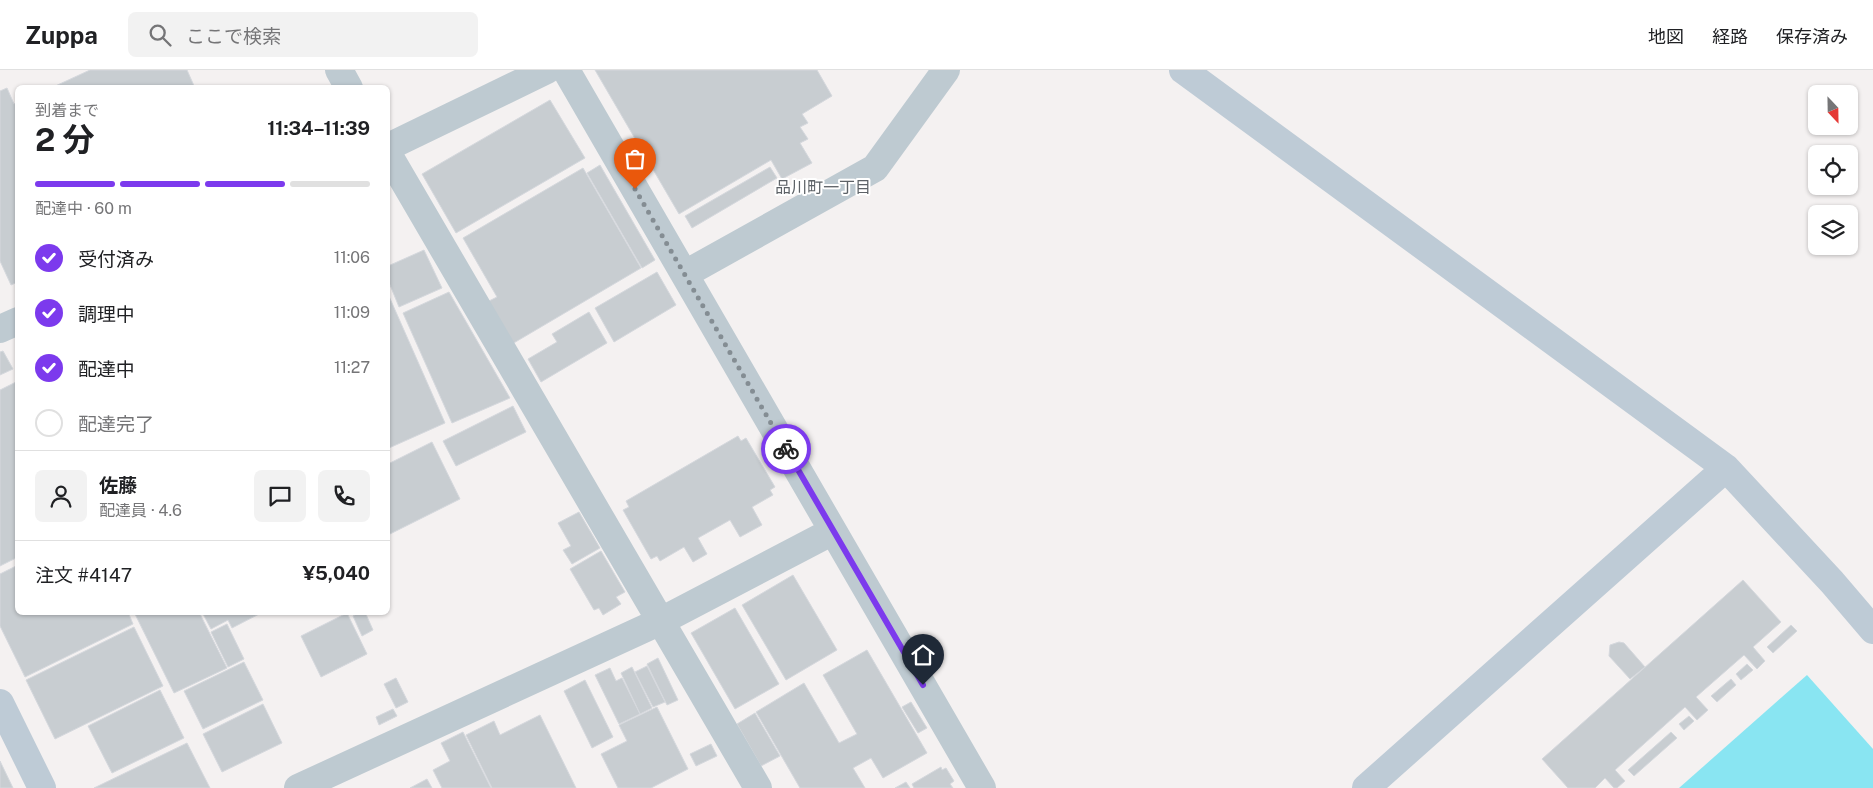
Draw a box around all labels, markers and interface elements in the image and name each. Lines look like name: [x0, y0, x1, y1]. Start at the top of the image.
search box: [128, 12, 478, 57]
text: Zuppa: [25, 21, 98, 49]
icon: search: [146, 21, 174, 49]
text: ここで検索: [186, 25, 281, 47]
text: 地図: [1648, 26, 1684, 47]
text: 経路: [1712, 26, 1748, 47]
text: 保存済み: [1776, 26, 1848, 47]
north arrow: [1808, 85, 1858, 135]
map controls: [1808, 85, 1858, 255]
text: 到着まで: [35, 101, 99, 120]
text: 11:34–11:39: [267, 117, 370, 139]
text: 2 分: [35, 121, 95, 158]
pin: [614, 138, 656, 189]
icon: bag: [621, 145, 649, 173]
button: locate: [1808, 145, 1858, 195]
district label: 品川町一丁目: [775, 178, 871, 197]
text: 配達中 · 60 m: [35, 199, 132, 218]
button: layers: [1808, 205, 1858, 255]
icon: check: [35, 244, 63, 272]
text: 受付済み: [78, 248, 154, 270]
text: 11:06: [334, 248, 370, 267]
icon: check: [35, 299, 63, 327]
text: 調理中: [78, 303, 135, 325]
text: 11:09: [334, 303, 370, 322]
icon: check: [35, 354, 63, 382]
text: 配達中: [78, 358, 135, 380]
text: 11:27: [334, 358, 370, 377]
text: 配達完了: [78, 413, 154, 435]
courier: [761, 424, 811, 474]
icon: bike: [772, 435, 800, 463]
button: person: [35, 470, 87, 522]
button: chat: [254, 470, 306, 522]
button: phone: [318, 470, 370, 522]
text: 佐藤: [99, 474, 137, 496]
text: 配達員 · 4.6: [99, 501, 182, 520]
text: ¥5,040: [303, 562, 370, 584]
text: 注文 #4147: [35, 564, 132, 586]
pin: [902, 634, 944, 685]
icon: home: [909, 641, 937, 669]

